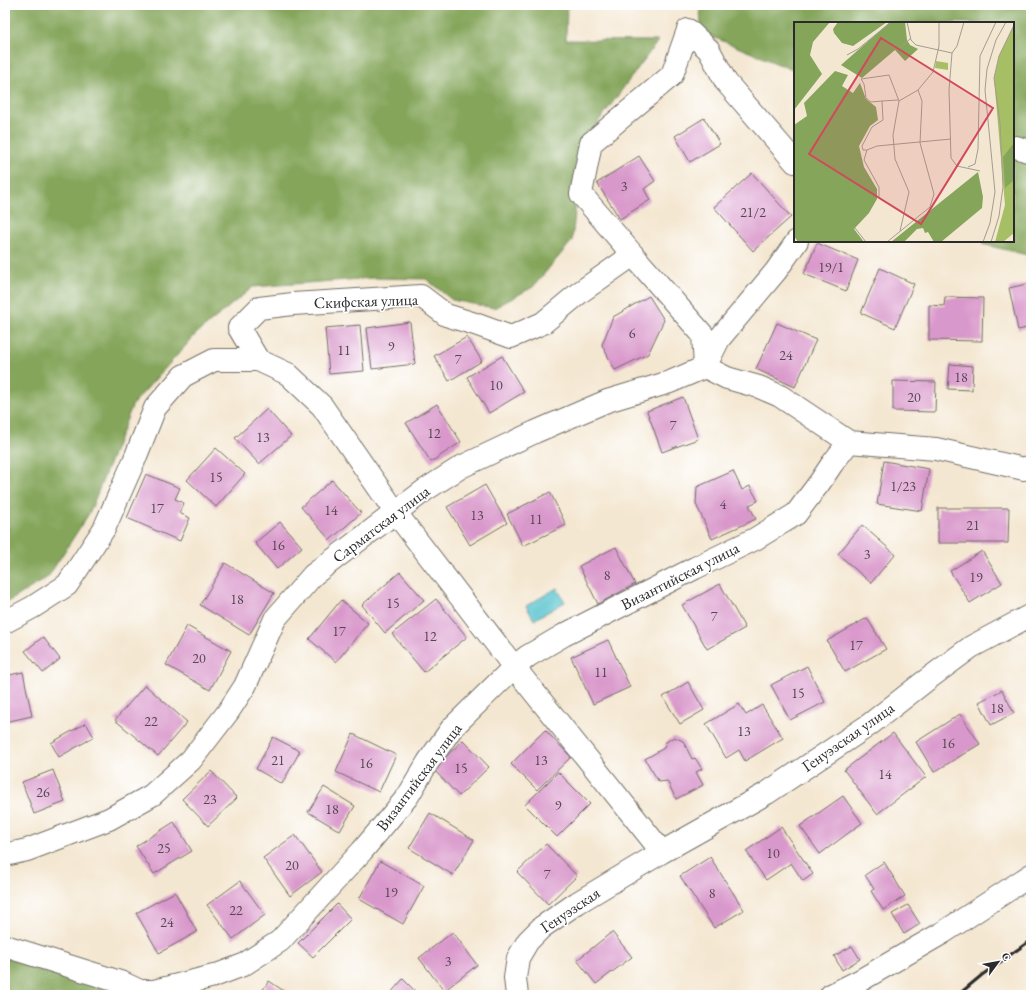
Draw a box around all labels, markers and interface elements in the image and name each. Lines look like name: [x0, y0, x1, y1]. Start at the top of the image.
inset map: [794, 22, 1014, 242]
house number: 3: [621, 177, 628, 195]
house number: 21/2: [740, 203, 766, 221]
house number: 19/1: [818, 258, 844, 276]
street label: Скифская улица: [313, 289, 419, 313]
house number: 6: [629, 324, 636, 342]
house number: 9: [388, 337, 395, 355]
house number: 11: [337, 341, 351, 359]
house number: 24: [779, 346, 793, 364]
house number: 7: [455, 350, 462, 368]
house number: 18: [954, 368, 968, 386]
house number: 10: [489, 376, 503, 394]
house number: 20: [907, 388, 921, 406]
house number: 7: [670, 416, 677, 434]
house number: 12: [427, 424, 441, 442]
house number: 13: [256, 428, 270, 446]
house number: 15: [209, 468, 223, 486]
house number: 1/23: [890, 477, 916, 495]
street label: Сарматская улица: [328, 480, 434, 567]
house number: 4: [720, 495, 727, 513]
house number: 17: [150, 499, 164, 517]
house number: 14: [324, 501, 338, 519]
house number: 13: [470, 506, 484, 524]
house number: 11: [529, 510, 543, 528]
house number: 21: [966, 516, 980, 534]
house number: 16: [271, 536, 285, 554]
street label: Византийская улица: [617, 537, 743, 615]
house number: 3: [864, 545, 871, 563]
house number: 8: [604, 566, 611, 584]
house number: 19: [969, 568, 983, 586]
house number: 18: [230, 590, 244, 608]
house number: 15: [386, 594, 400, 612]
house number: 7: [711, 607, 718, 625]
house number: 17: [332, 622, 346, 640]
house number: 12: [423, 627, 437, 645]
house number: 17: [849, 636, 863, 654]
house number: 20: [192, 649, 206, 667]
house number: 11: [594, 663, 608, 681]
house number: 15: [791, 684, 805, 702]
street label: Генуэзская улица: [798, 697, 899, 777]
house number: 18: [990, 699, 1004, 717]
house number: 22: [144, 712, 158, 730]
street label: Византийская улица: [372, 718, 467, 835]
house number: 13: [737, 722, 751, 740]
house number: 16: [941, 734, 955, 752]
house number: 21: [271, 751, 285, 769]
house number: 13: [534, 751, 548, 769]
house number: 16: [359, 754, 373, 772]
house number: 15: [454, 759, 468, 777]
house number: 14: [878, 765, 892, 783]
house number: 26: [36, 783, 50, 801]
house number: 23: [203, 790, 217, 808]
house number: 9: [555, 796, 562, 814]
house number: 18: [325, 800, 339, 818]
house number: 25: [157, 839, 171, 857]
house number: 10: [766, 844, 780, 862]
house number: 20: [285, 856, 299, 874]
house number: 7: [544, 865, 551, 883]
street label: Генуэзская: [536, 882, 604, 938]
house number: 19: [384, 883, 398, 901]
house number: 8: [709, 884, 716, 902]
house number: 22: [229, 901, 243, 919]
house number: 24: [160, 913, 174, 931]
north arrow: [978, 942, 1018, 982]
text: С: [998, 950, 1015, 964]
house number: 3: [445, 952, 452, 970]

